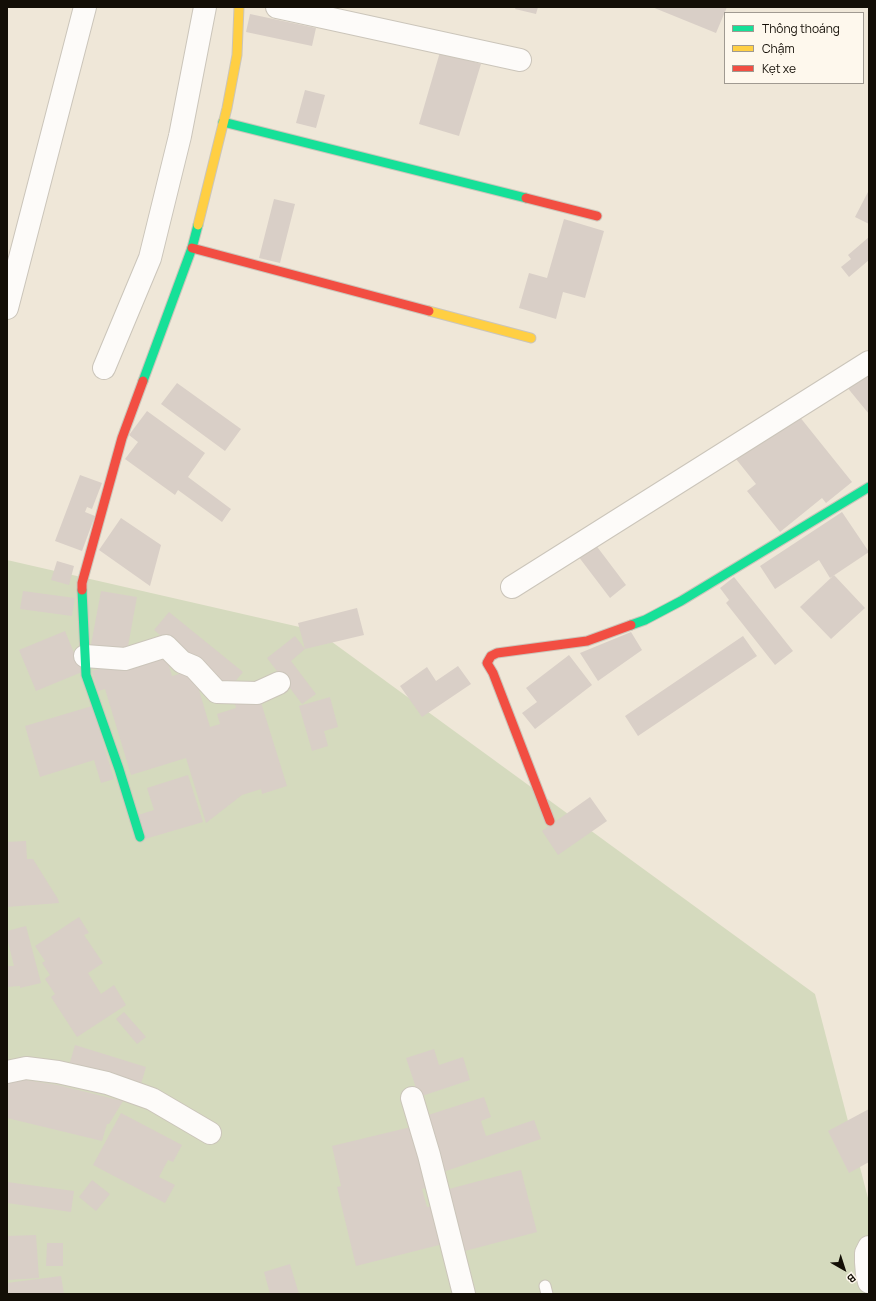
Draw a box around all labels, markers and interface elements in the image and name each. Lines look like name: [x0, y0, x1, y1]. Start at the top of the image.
legend: [724, 12, 864, 84]
text: Thông thoáng: [762, 20, 840, 37]
text: Chậm: [762, 40, 795, 57]
text: Kẹt xe: [762, 60, 796, 77]
north arrow: [824, 1249, 864, 1289]
text: B: [844, 1271, 859, 1287]

